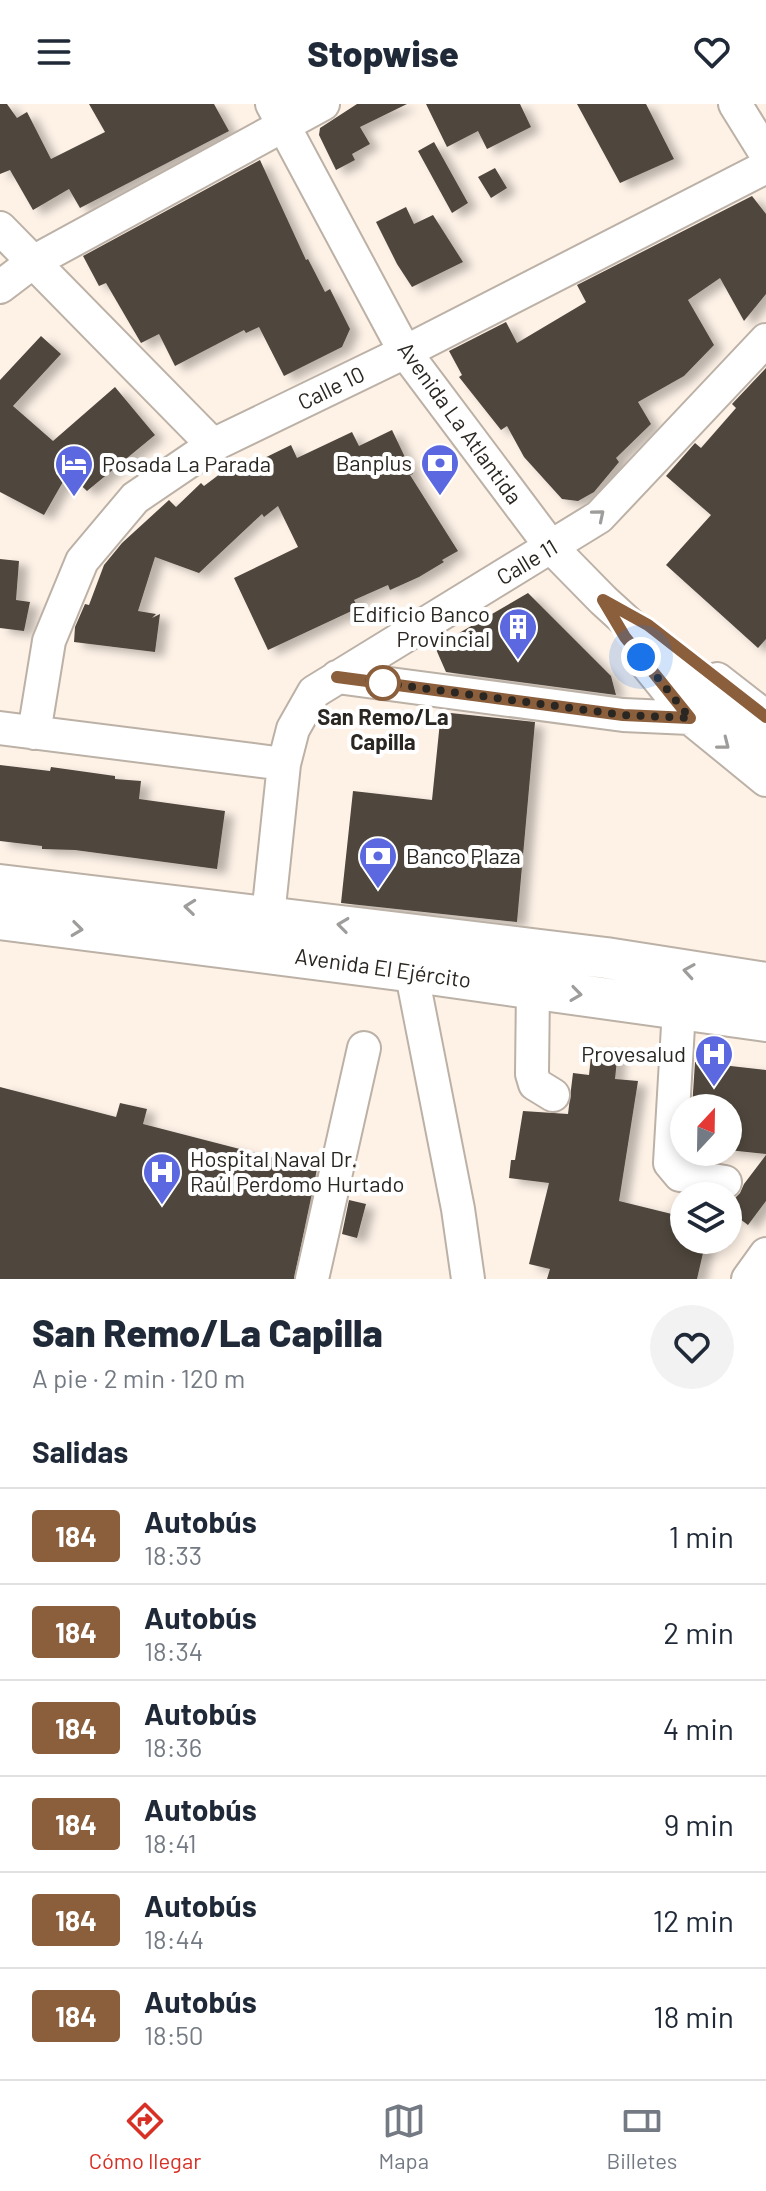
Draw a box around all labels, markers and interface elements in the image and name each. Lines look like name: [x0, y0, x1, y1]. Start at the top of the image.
icon: menu: [32, 30, 76, 74]
icon: heart: [690, 30, 734, 74]
text: Stopwise: [307, 31, 459, 74]
street label: Avenida La Atlantida: [393, 336, 528, 509]
street label: Calle 10: [293, 360, 368, 414]
bank icon: Banplus: [419, 442, 461, 497]
hotel icon: Posada La Parada: [53, 443, 95, 498]
place label: Banplus: [336, 449, 412, 475]
place label: Posada La Parada: [102, 450, 271, 476]
one-way arrow: [590, 510, 604, 525]
street label: Calle 11: [491, 533, 562, 589]
place label: Edificio Banco Provincial: [352, 600, 490, 651]
building icon: Edificio Banco Provincial: [497, 606, 539, 661]
your location: [621, 637, 661, 677]
marker: San Remo/La Capilla: [366, 666, 400, 700]
place label: San Remo/La Capilla: [317, 703, 449, 754]
one-way arrow: [715, 735, 730, 749]
bank icon: Banco Plaza: [357, 835, 399, 890]
place label: Banco Plaza: [406, 842, 521, 868]
one-way arrow: [183, 898, 196, 915]
one-way arrow: [336, 917, 350, 934]
one-way arrow: [71, 920, 84, 937]
street label: Avenida El Ejército: [293, 942, 473, 992]
one-way arrow: [682, 963, 696, 980]
one-way arrow: [569, 985, 583, 1002]
hospital icon: Provesalud: [693, 1033, 735, 1088]
place label: Provesalud: [581, 1040, 686, 1066]
north arrow: [670, 1094, 742, 1166]
map controls: [670, 1094, 742, 1254]
place label: Hospital Naval Dr. Raúl Perdomo Hurtado: [190, 1145, 404, 1196]
hospital icon: Hospital Naval Dr. Raúl Perdomo Hurtado: [141, 1151, 183, 1206]
button: layers: [670, 1182, 742, 1254]
button: heart: [650, 1305, 734, 1389]
text: San Remo/La Capilla: [32, 1309, 383, 1355]
text: A pie · 2 min · 120 m: [32, 1362, 245, 1393]
text: Salidas: [32, 1433, 128, 1469]
text: Autobús: [144, 1503, 257, 1539]
text: 1 min: [669, 1518, 734, 1554]
text: 184: [55, 1519, 97, 1553]
text: 18:33: [144, 1539, 202, 1570]
text: Autobús: [144, 1599, 257, 1635]
text: 2 min: [663, 1614, 734, 1650]
text: 184: [55, 1615, 97, 1649]
text: 18:34: [144, 1635, 203, 1666]
text: Autobús: [144, 1695, 257, 1731]
text: 4 min: [663, 1710, 734, 1746]
text: 184: [55, 1711, 97, 1745]
text: 18:36: [144, 1731, 202, 1762]
text: Autobús: [144, 1791, 257, 1827]
text: 9 min: [664, 1806, 734, 1842]
text: 184: [55, 1807, 97, 1841]
text: 18:41: [144, 1827, 197, 1858]
text: Autobús: [144, 1887, 257, 1923]
text: 12 min: [653, 1902, 734, 1938]
text: 184: [55, 1903, 97, 1937]
text: 18:44: [144, 1923, 204, 1954]
text: Autobús: [144, 1983, 257, 2019]
text: 18 min: [653, 1998, 734, 2034]
text: 184: [55, 1999, 97, 2033]
text: 18:50: [144, 2019, 204, 2050]
tab: Cómo llegar: [89, 2099, 201, 2173]
tab: Mapa: [379, 2099, 429, 2173]
tab: Billetes: [606, 2099, 677, 2173]

